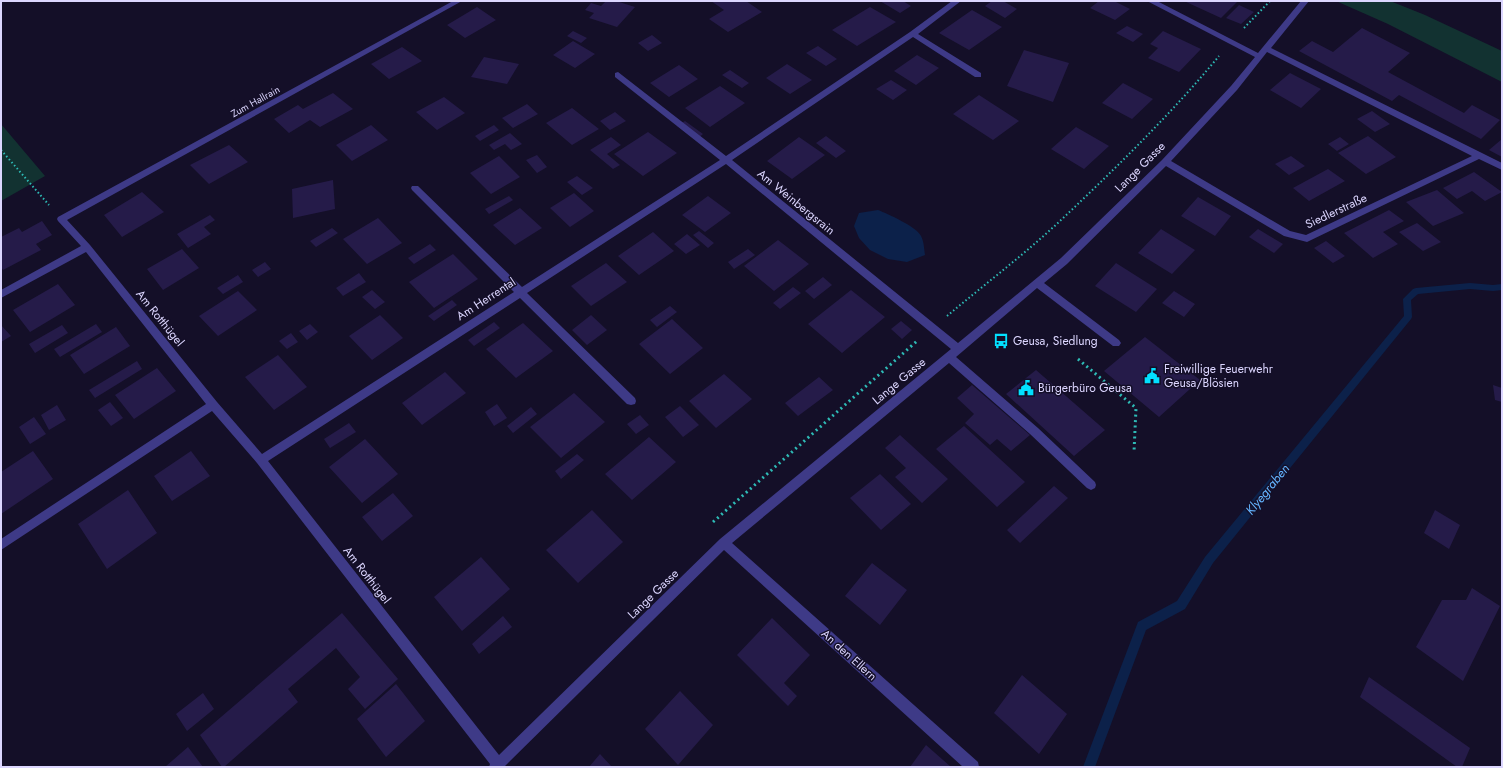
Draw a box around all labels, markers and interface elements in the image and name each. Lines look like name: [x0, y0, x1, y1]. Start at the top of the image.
street label: Zum Hallrain: [228, 82, 282, 121]
street label: Lange Gasse: [1111, 138, 1169, 196]
street label: Am Weinbergsrain: [753, 165, 839, 239]
street label: Siedlerstraße: [1302, 189, 1370, 233]
street label: Am Herrental: [453, 273, 519, 325]
street label: Am Rotthügel: [132, 286, 188, 350]
bus stop icon: Geusa, Siedlung: [992, 332, 1010, 350]
place label: Geusa, Siedlung: [1013, 332, 1098, 350]
street label: Lange Gasse: [868, 353, 930, 409]
place label: Freiwillige Feuerwehr Geusa/Blösien: [1164, 360, 1274, 392]
public building icon: Freiwillige Feuerwehr Geusa/Blösien: [1143, 367, 1161, 385]
public building icon: Bürgerbüro Geusa: [1017, 379, 1035, 397]
place label: Bürgerbüro Geusa: [1038, 379, 1132, 397]
water label: Klyegraben: [1241, 459, 1294, 519]
street label: Am Rotthügel: [339, 543, 395, 607]
street label: Lange Gasse: [623, 565, 683, 623]
street label: An den Ellern: [817, 625, 881, 685]

